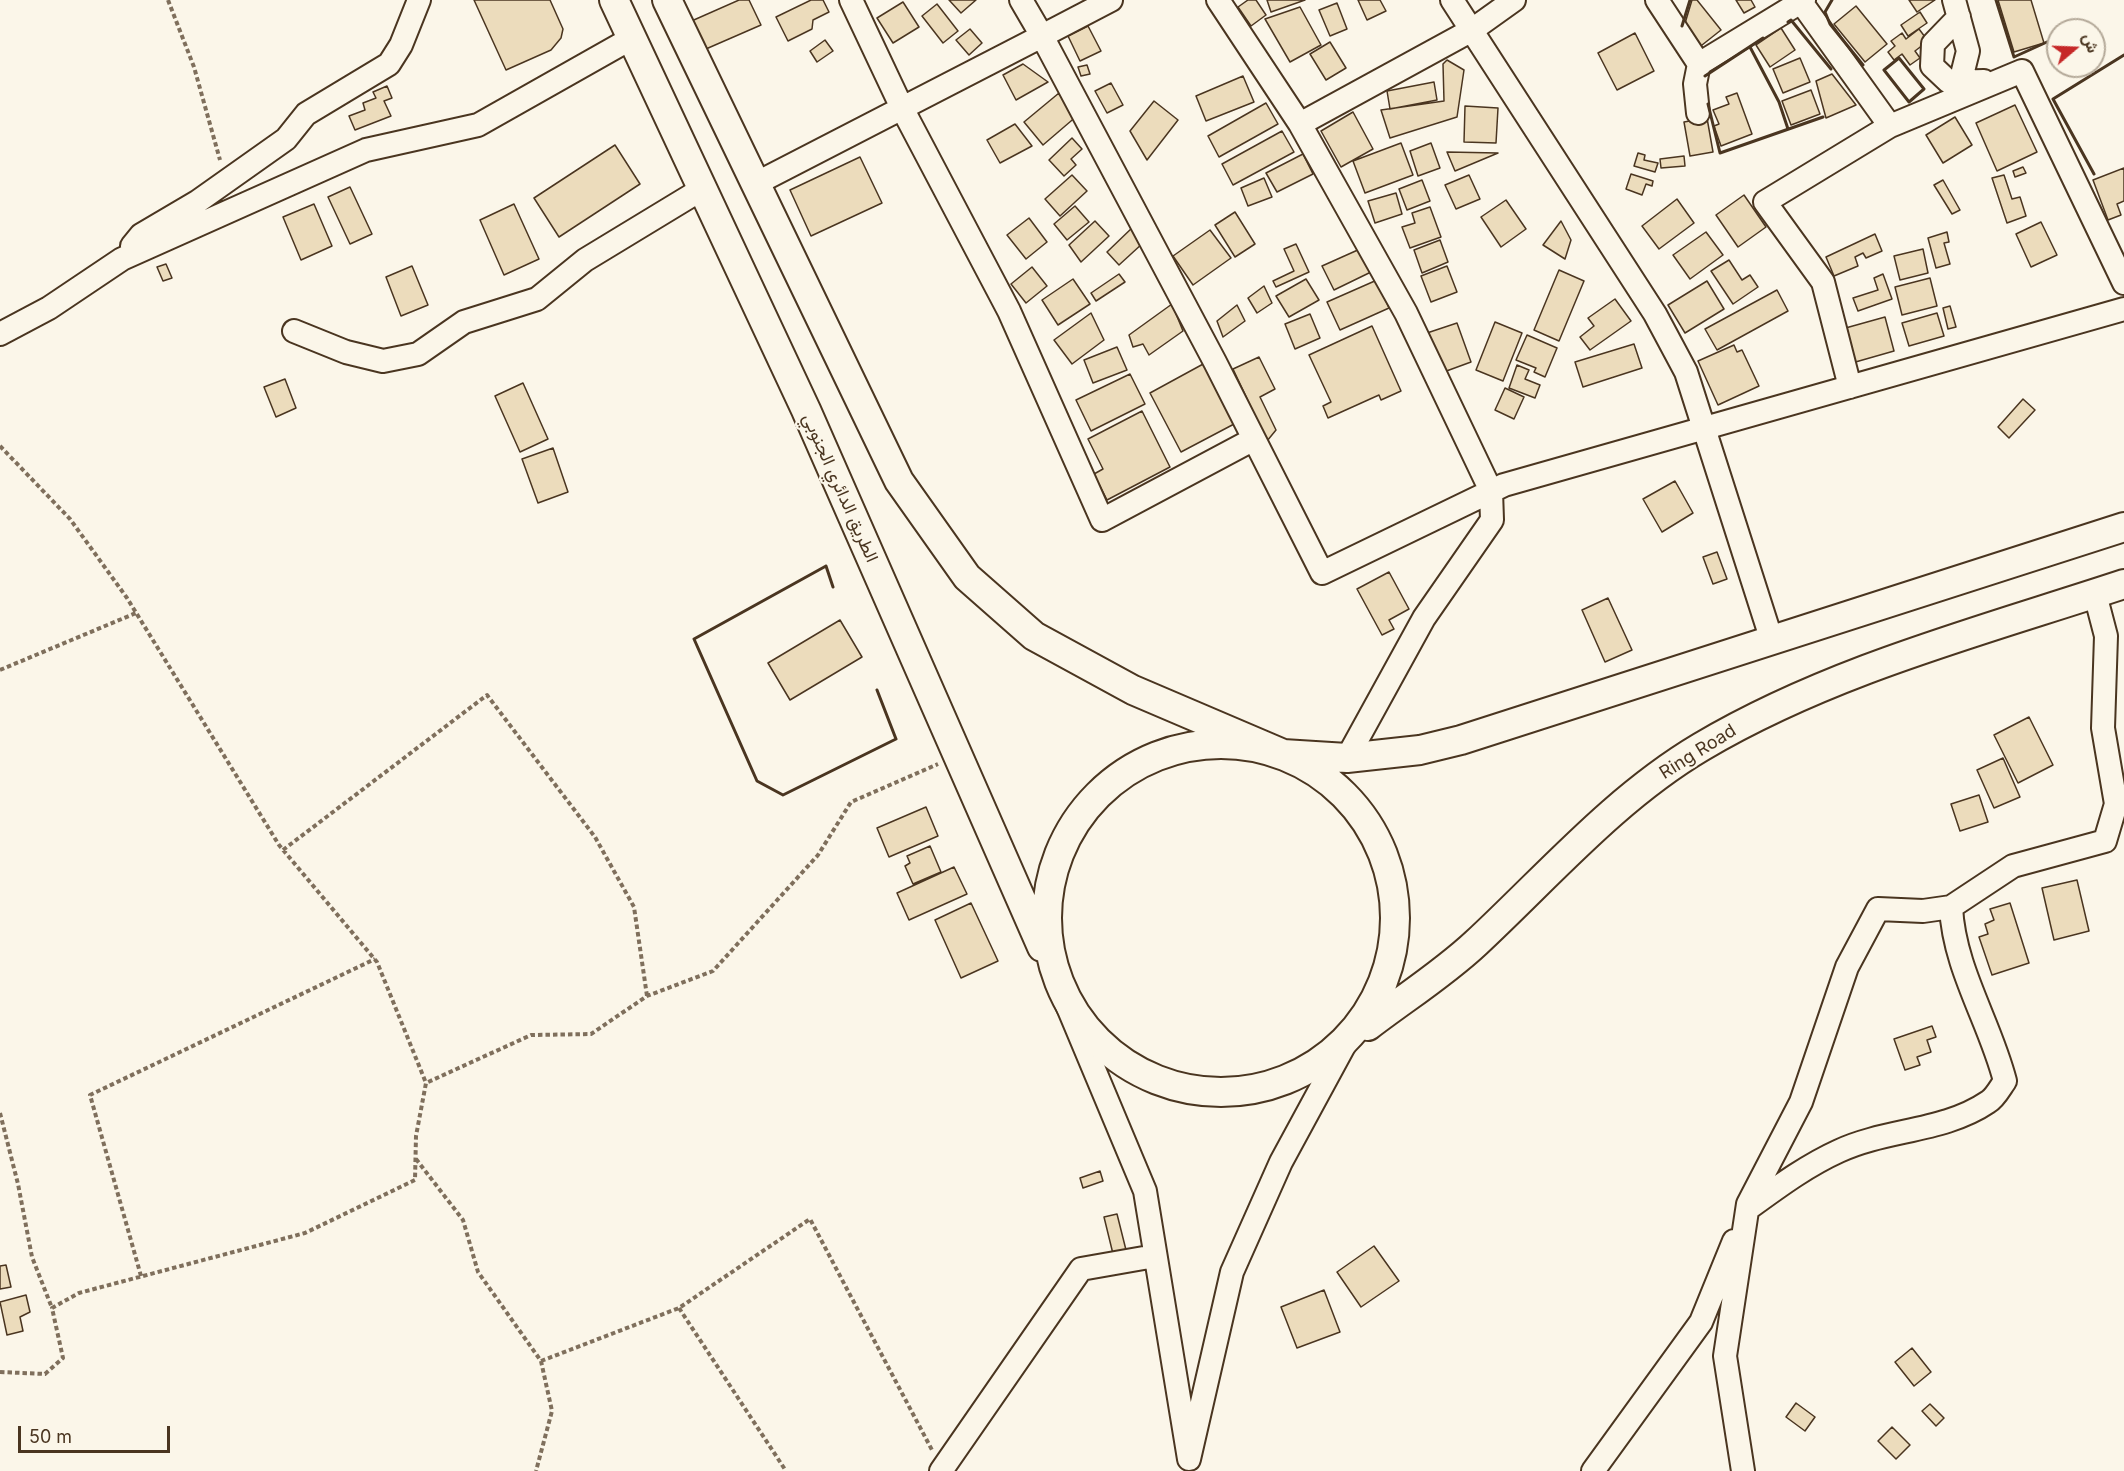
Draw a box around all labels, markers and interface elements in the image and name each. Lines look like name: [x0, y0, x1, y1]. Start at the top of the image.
north arrow: [2046, 18, 2106, 78]
text: ش: [2079, 30, 2104, 55]
street label: الطريق الدائري الجنوبي: [797, 410, 883, 566]
street label: Ring Road: [1656, 720, 1740, 784]
scale bar: [21, 1414, 172, 1452]
text: 50 m: [29, 1426, 72, 1447]

